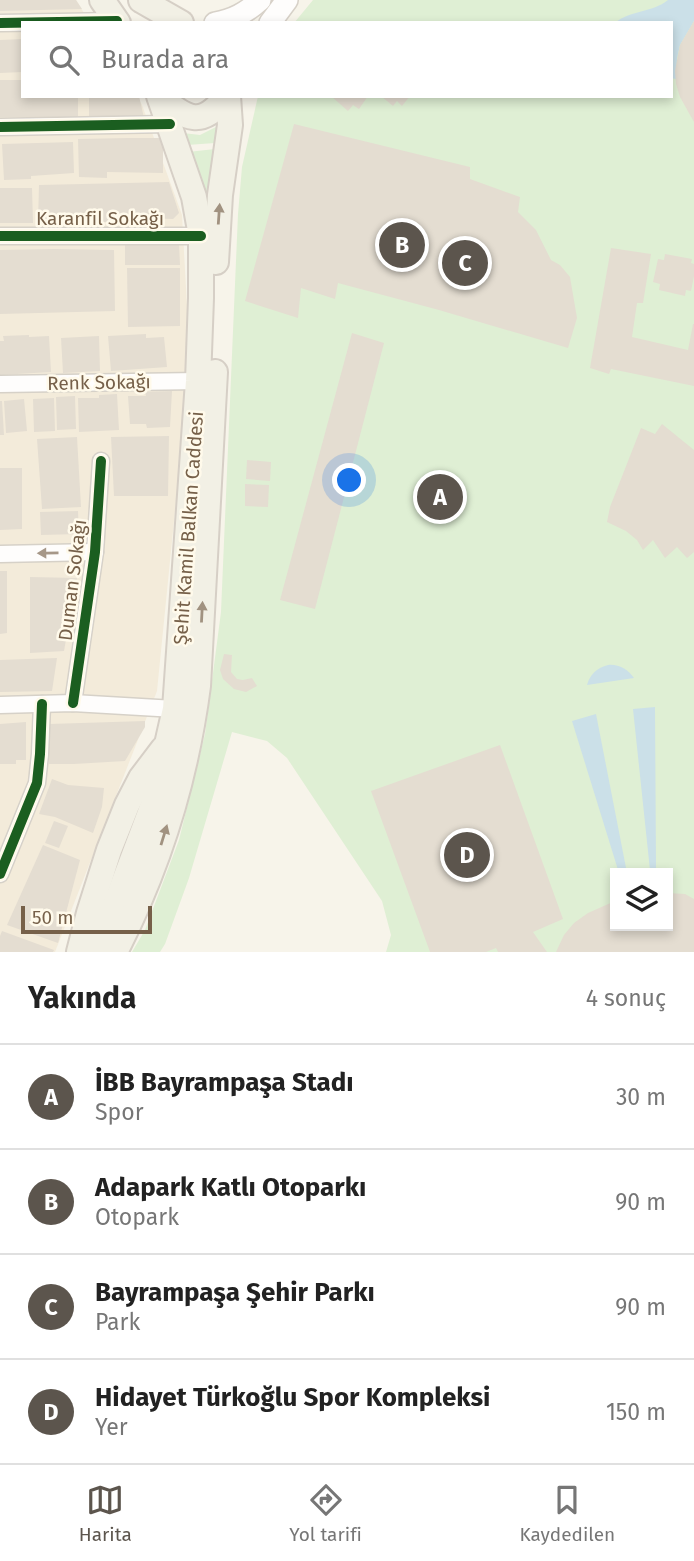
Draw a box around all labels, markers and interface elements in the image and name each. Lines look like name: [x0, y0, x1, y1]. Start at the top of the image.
search box: [21, 21, 673, 98]
icon: search: [45, 41, 83, 79]
text: Burada ara: [101, 44, 229, 75]
one-way arrow: [214, 202, 225, 224]
street label: Karanfil Sokağı: [36, 207, 164, 230]
pin: B: [379, 219, 425, 271]
pin: C: [442, 237, 488, 289]
street label: Renk Sokağı: [47, 370, 151, 395]
street label: Şehit Kamil Balkan Caddesi: [169, 410, 208, 646]
your location: [332, 463, 366, 497]
pin: A: [417, 471, 463, 523]
street label: Duman Sokağı: [54, 518, 91, 642]
one-way arrow: [36, 547, 58, 559]
one-way arrow: [197, 601, 208, 623]
one-way arrow: [159, 825, 169, 846]
pin: D: [444, 829, 490, 881]
map controls: [610, 868, 673, 931]
button: layers: [610, 868, 673, 931]
scale bar: [21, 903, 152, 935]
text: 50 m: [32, 906, 73, 929]
text: Yakında: [28, 980, 136, 1016]
text: 4 sonuç: [586, 984, 666, 1012]
text: İBB Bayrampaşa Stadı: [95, 1067, 354, 1098]
text: A: [44, 1083, 58, 1111]
text: 30 m: [616, 1083, 666, 1111]
text: Spor: [95, 1098, 144, 1126]
text: Adapark Katlı Otoparkı: [95, 1172, 366, 1203]
text: B: [44, 1188, 58, 1216]
text: 90 m: [615, 1188, 666, 1216]
text: Otopark: [95, 1203, 179, 1231]
text: Bayrampaşa Şehir Parkı: [95, 1277, 375, 1308]
text: C: [44, 1293, 58, 1321]
text: 90 m: [615, 1293, 666, 1321]
text: Park: [95, 1308, 140, 1336]
text: Hidayet Türkoğlu Spor Kompleksi: [95, 1382, 490, 1413]
text: D: [44, 1398, 58, 1426]
text: 150 m: [606, 1398, 666, 1426]
text: Yer: [95, 1413, 128, 1441]
tab: Harita: [79, 1481, 132, 1546]
tab: Yol tarifi: [289, 1481, 362, 1546]
tab: Kaydedilen: [519, 1481, 615, 1546]

